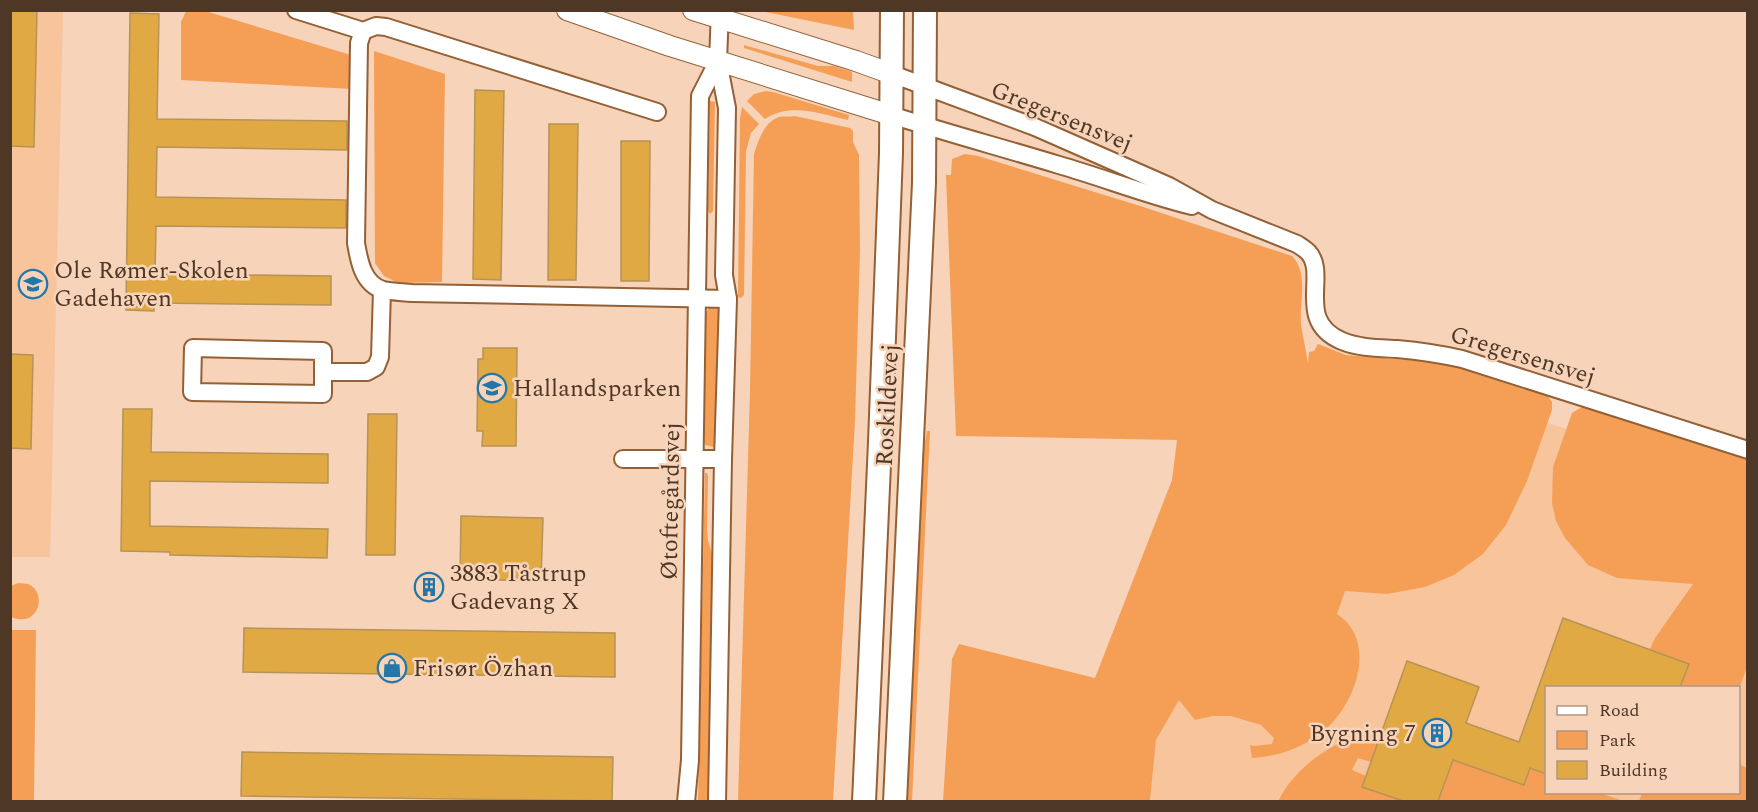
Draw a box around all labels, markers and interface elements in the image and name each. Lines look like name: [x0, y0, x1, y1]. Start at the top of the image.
street label: Gregersensvej: [985, 72, 1138, 162]
place label: Ole Rømer-Skolen Gadehaven: [54, 253, 249, 317]
school or university icon: Ole Rømer-Skolen Gadehaven: [17, 268, 49, 300]
street label: Gregersensvej: [1445, 317, 1600, 395]
street label: Roskildevej: [867, 343, 909, 467]
place label: Hallandsparken: [513, 371, 681, 407]
school or university icon: Hallandsparken: [476, 372, 508, 404]
street label: Øtoftegårdsvej: [652, 422, 690, 580]
place label: 3883 Tåstrup Gadevang X: [450, 556, 586, 620]
building icon: 3883 Tåstrup Gadevang X: [413, 571, 445, 603]
place label: Frisør Özhan: [413, 651, 553, 687]
shop icon: Frisør Özhan: [376, 652, 408, 684]
legend: [1545, 686, 1740, 794]
text: Road: [1599, 697, 1640, 724]
place label: Bygning 7: [1310, 716, 1416, 752]
building icon: Bygning 7: [1421, 717, 1453, 749]
text: Park: [1599, 727, 1636, 754]
text: Building: [1599, 757, 1668, 784]

